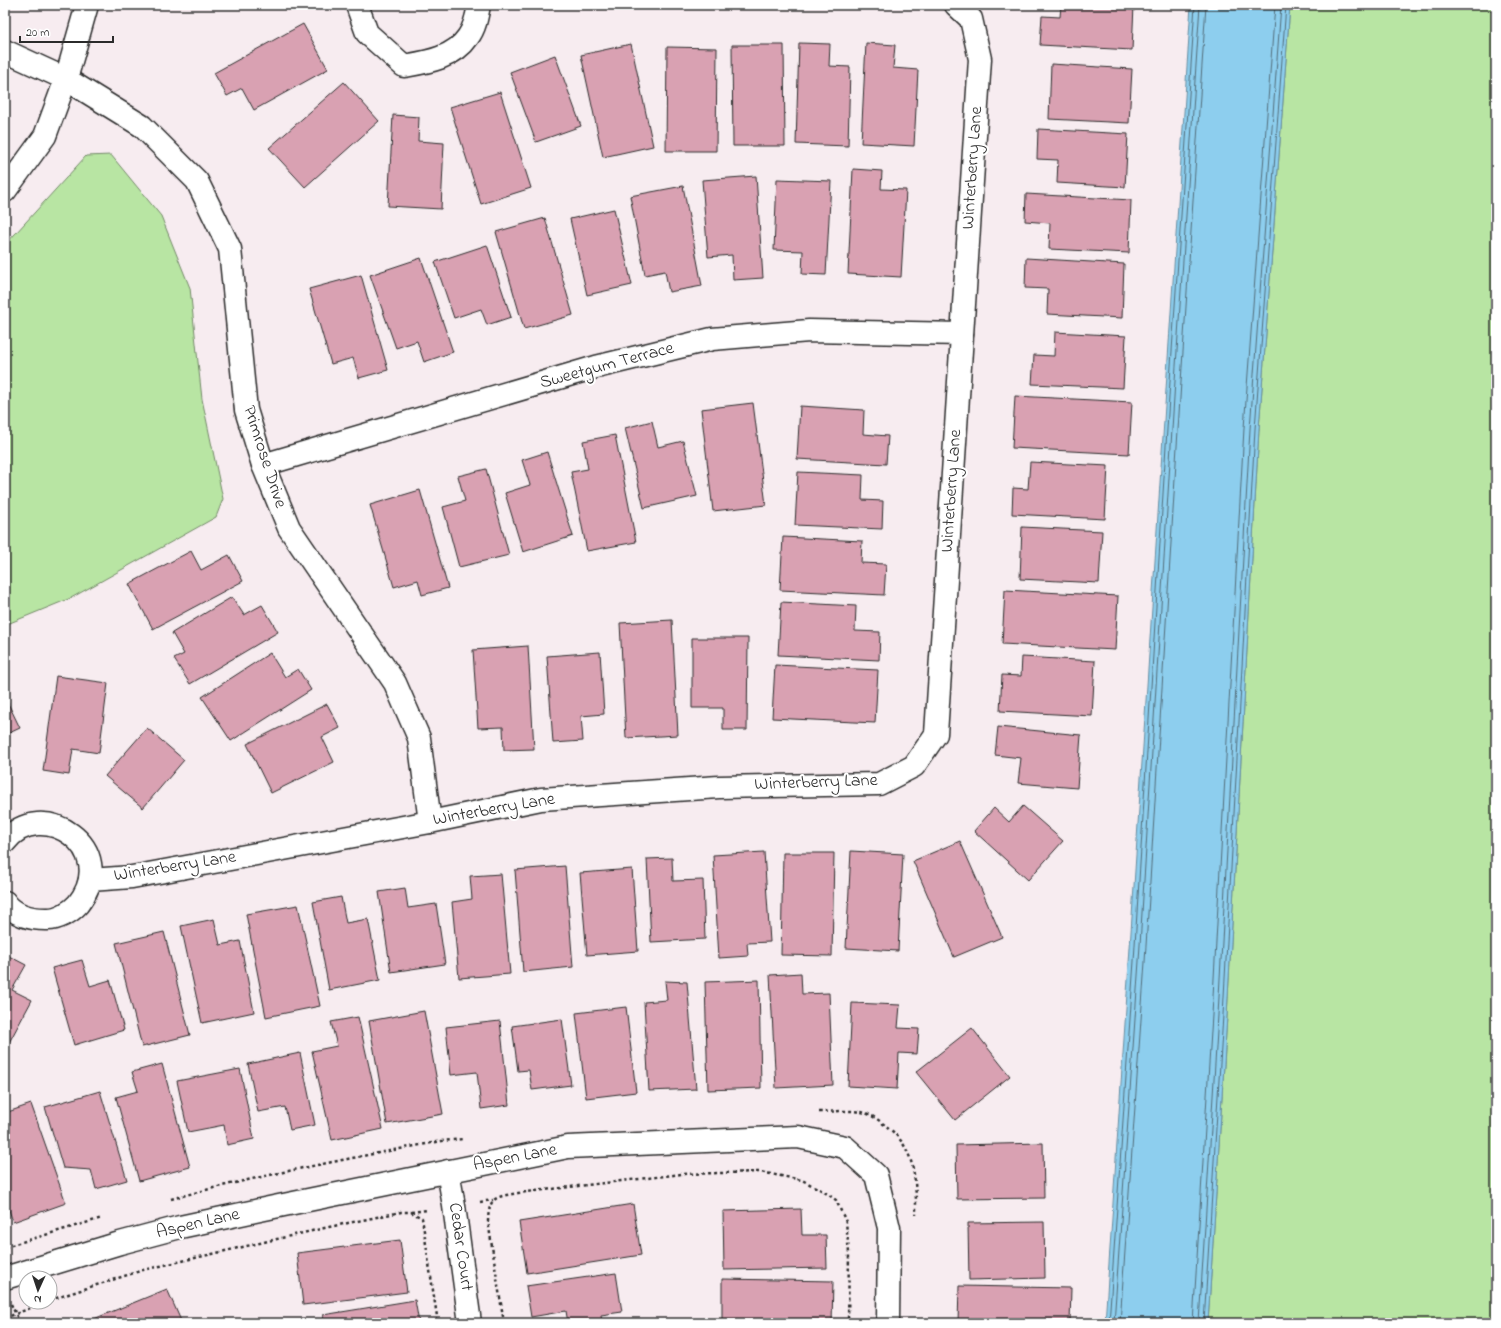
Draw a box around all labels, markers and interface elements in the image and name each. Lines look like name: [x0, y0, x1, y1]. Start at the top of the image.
scale bar: [20, 18, 113, 44]
text: 20 m: [26, 24, 49, 42]
street label: Winterberry Lane: [956, 105, 990, 230]
street label: Sweetgum Terrace: [537, 335, 678, 397]
street label: Primrose Drive: [235, 402, 293, 512]
street label: Winterberry Lane: [935, 428, 969, 553]
street label: Winterberry Lane: [754, 768, 879, 798]
street label: Winterberry Lane: [431, 786, 558, 834]
street label: Winterberry Lane: [112, 844, 239, 889]
street label: Aspen Lane: [471, 1137, 560, 1179]
street label: Cedar Court: [441, 1201, 479, 1293]
street label: Aspen Lane: [154, 1202, 243, 1246]
north arrow: [18, 1270, 58, 1310]
text: N: [33, 1291, 42, 1307]

